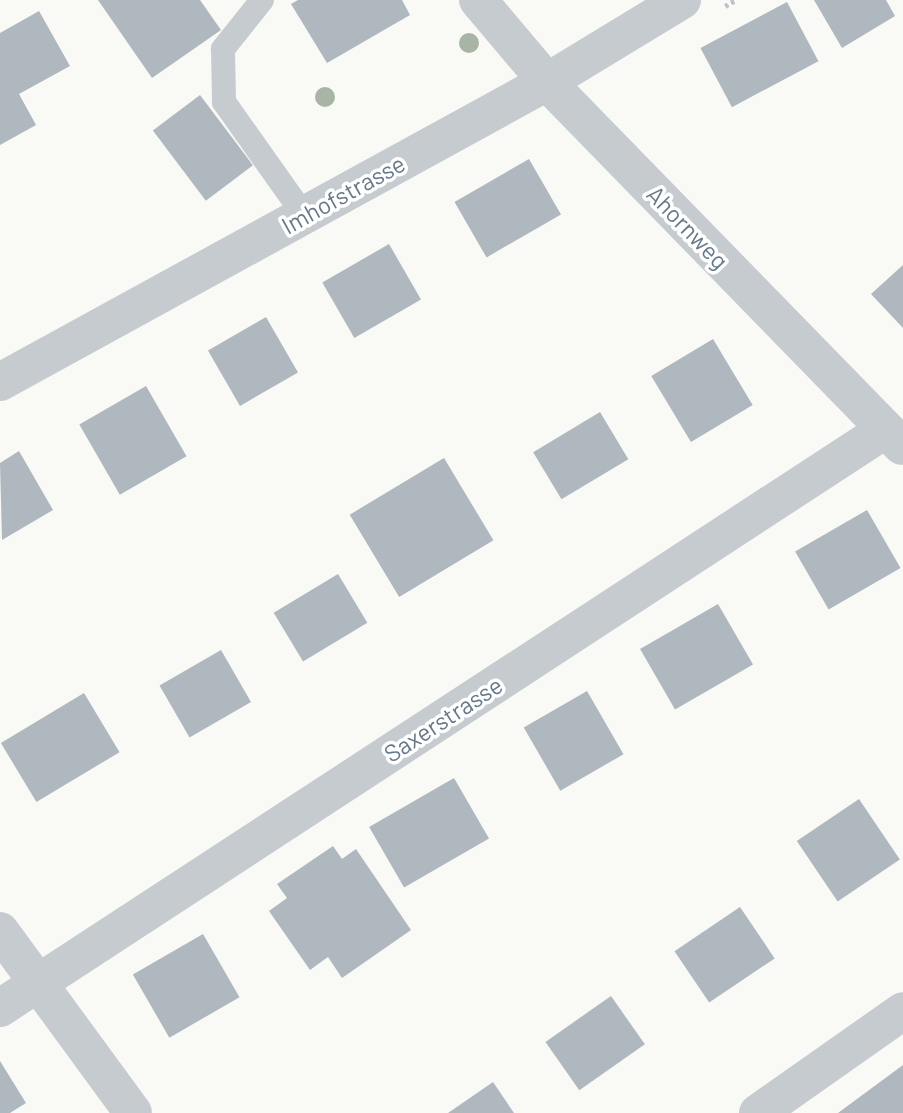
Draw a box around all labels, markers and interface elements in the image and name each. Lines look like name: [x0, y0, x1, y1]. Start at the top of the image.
street label: Imhofstrasse: [276, 148, 410, 240]
street label: Ahornweg: [641, 179, 735, 275]
street label: Saxerstrasse: [378, 670, 508, 768]

